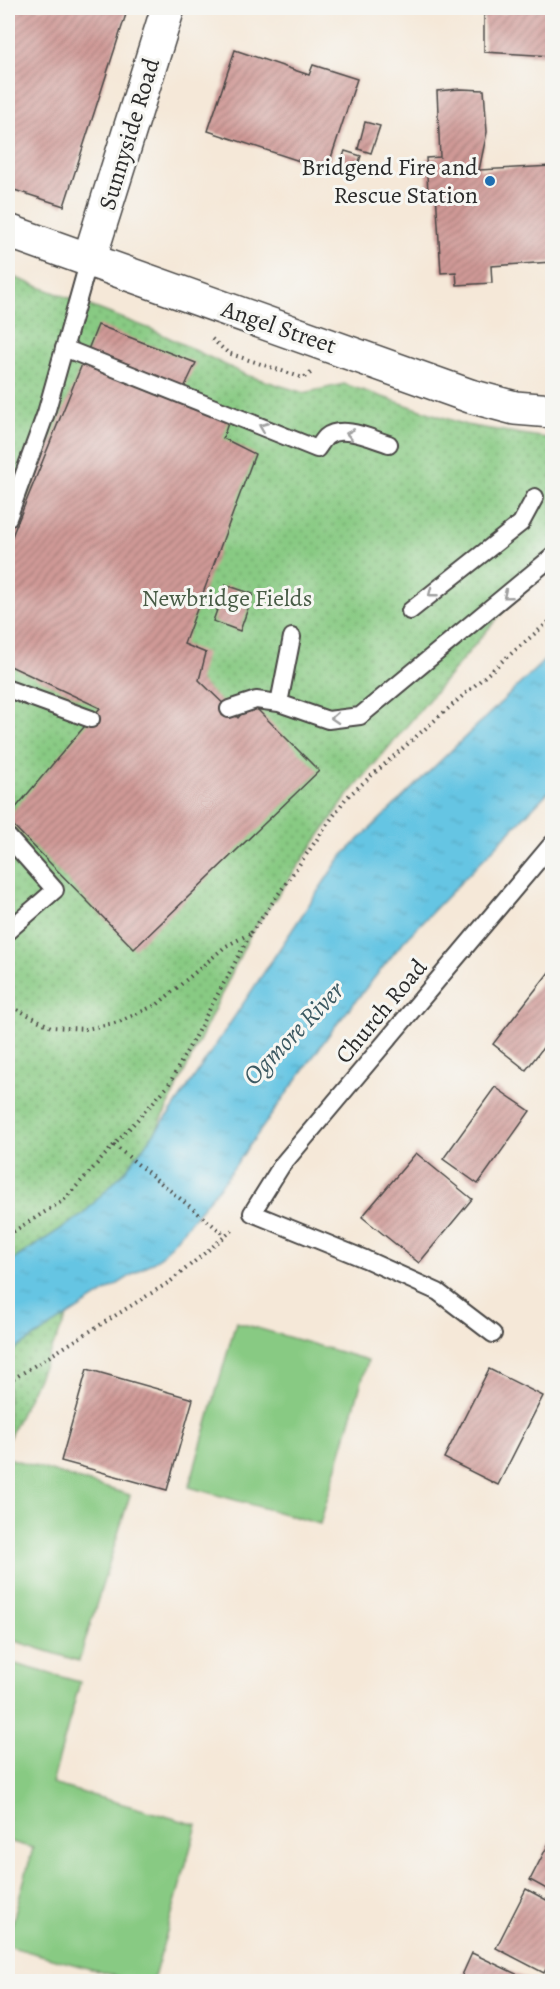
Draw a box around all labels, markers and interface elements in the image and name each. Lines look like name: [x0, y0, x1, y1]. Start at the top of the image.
street label: Sunnyside Road: [91, 54, 167, 214]
place label: Bridgend Fire and Rescue Station: [301, 151, 478, 211]
marker: Bridgend Fire and Rescue Station: [483, 174, 497, 188]
street label: Angel Street: [217, 292, 341, 362]
one-way arrow: [258, 422, 269, 434]
one-way arrow: [345, 428, 355, 441]
park label: Newbridge Fields: [142, 582, 312, 614]
one-way arrow: [428, 586, 439, 597]
one-way arrow: [503, 587, 514, 598]
one-way arrow: [331, 712, 340, 725]
street label: Church Road: [328, 952, 434, 1070]
water label: Ogmore River: [235, 973, 352, 1093]

